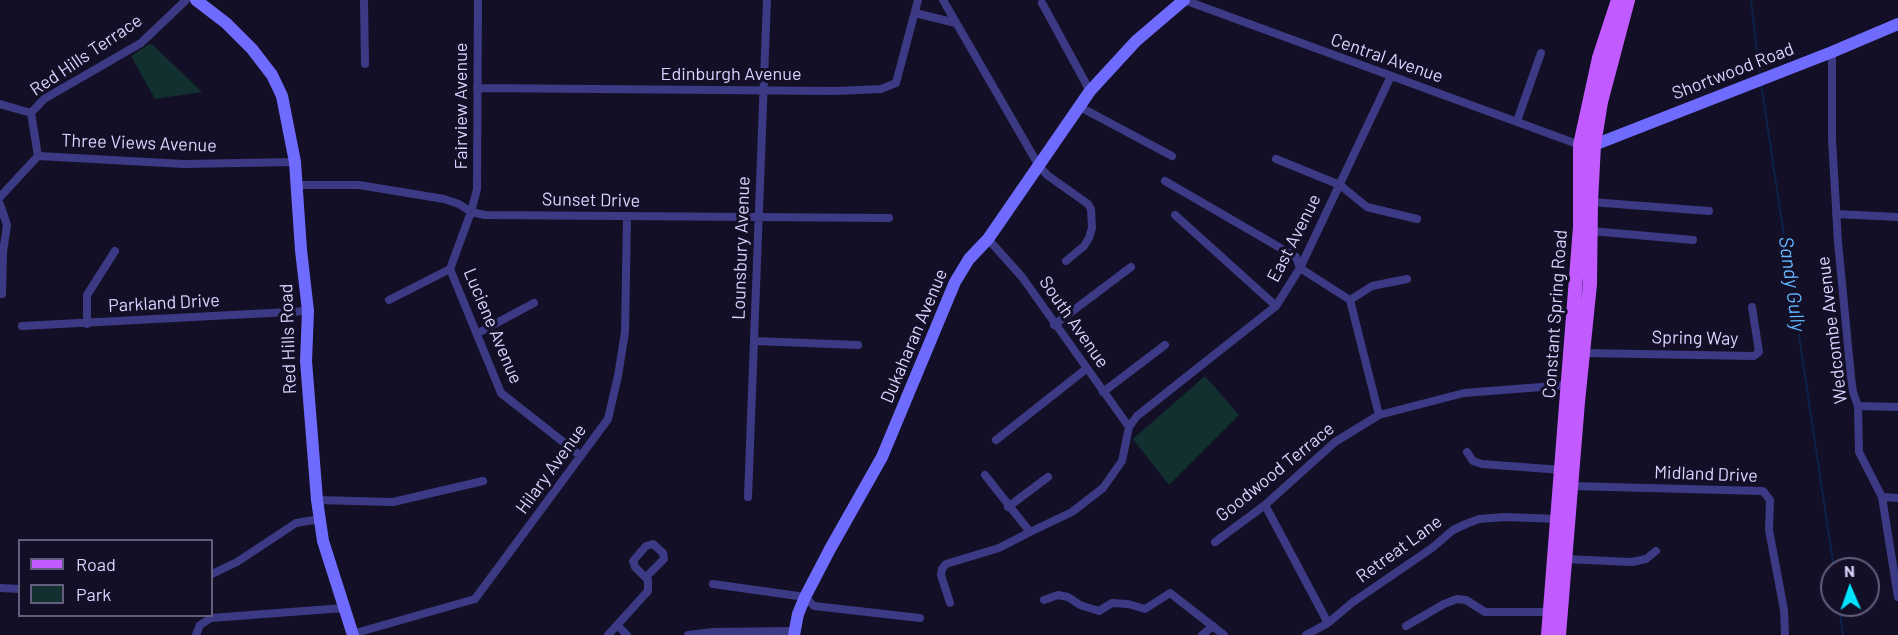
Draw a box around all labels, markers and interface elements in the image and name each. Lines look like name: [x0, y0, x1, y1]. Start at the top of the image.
street label: Red Hills Terrace: [26, 10, 146, 100]
street label: Central Avenue: [1328, 29, 1446, 87]
street label: Shortwood Road: [1669, 38, 1797, 104]
street label: Fairview Avenue: [450, 43, 472, 169]
street label: Edinburgh Avenue: [661, 63, 801, 85]
street label: Three Views Avenue: [61, 129, 217, 157]
street label: Lounsbury Avenue: [728, 176, 754, 320]
street label: Sunset Drive: [542, 188, 640, 212]
street label: East Avenue: [1263, 190, 1325, 286]
street label: Constant Spring Road: [1538, 229, 1572, 399]
water label: Sandy Gully: [1773, 235, 1811, 333]
street label: Wedcombe Avenue: [1812, 255, 1852, 405]
street label: Luciene Avenue: [459, 265, 527, 387]
street label: Dukaharan Avenue: [876, 266, 952, 406]
street label: South Avenue: [1034, 272, 1114, 372]
street label: Red Hills Road: [275, 283, 301, 395]
street label: Parkland Drive: [108, 289, 220, 317]
street label: Spring Way: [1651, 326, 1739, 350]
street label: Goodwood Terrace: [1212, 418, 1338, 526]
street label: Hilary Avenue: [511, 420, 591, 518]
street label: Midland Drive: [1654, 461, 1758, 487]
street label: Retreat Lane: [1352, 511, 1446, 587]
legend: [18, 539, 213, 617]
text: Road: [76, 553, 116, 575]
north arrow: [1820, 557, 1880, 617]
text: N: [1844, 561, 1855, 580]
text: Park: [76, 583, 111, 605]

